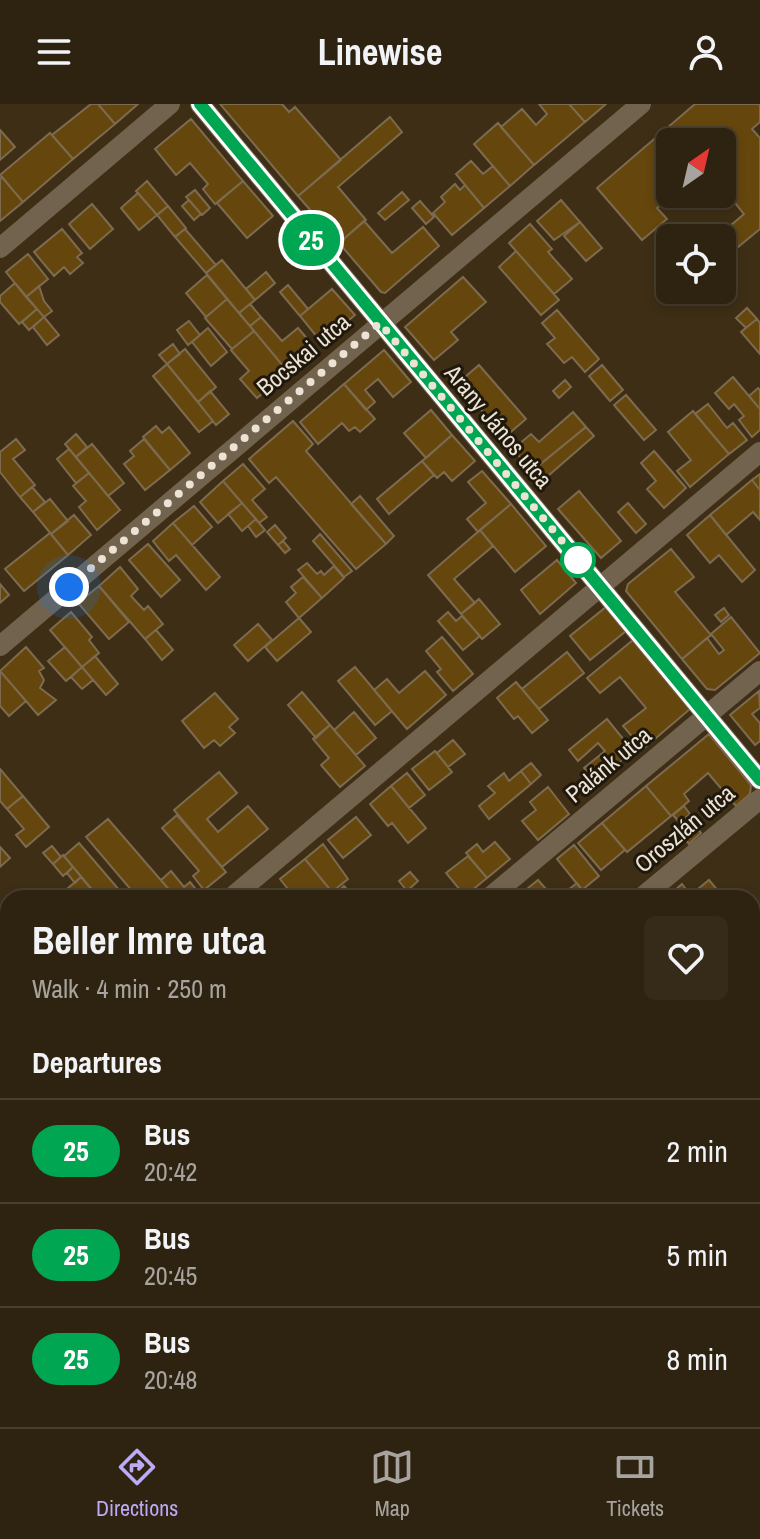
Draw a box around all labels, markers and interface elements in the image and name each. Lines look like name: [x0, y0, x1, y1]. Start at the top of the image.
text: Linewise: [318, 28, 442, 76]
icon: menu: [32, 30, 76, 74]
icon: person: [684, 30, 728, 74]
north arrow: [656, 128, 736, 208]
map controls: [656, 128, 736, 304]
line badge: 25: [275, 214, 347, 266]
text: 25: [298, 221, 324, 259]
button: locate: [656, 224, 736, 304]
street label: Bocskai utca: [250, 305, 356, 402]
street label: Arany János utca: [437, 357, 560, 495]
unlabelled marker: [561, 543, 595, 577]
your location: [49, 567, 89, 607]
street label: Palánk utca: [558, 719, 658, 809]
street label: Oroszlán utca: [627, 777, 741, 879]
text: Beller Imre utca: [32, 915, 266, 966]
button: heart: [644, 916, 728, 1000]
text: Walk · 4 min · 250 m: [32, 971, 227, 1006]
text: Departures: [32, 1042, 162, 1082]
text: Bus: [144, 1114, 190, 1154]
text: 2 min: [666, 1131, 728, 1171]
text: 25: [63, 1132, 89, 1170]
text: 20:42: [144, 1154, 197, 1189]
text: Bus: [144, 1218, 190, 1258]
text: 5 min: [666, 1235, 728, 1275]
text: 25: [63, 1236, 89, 1274]
text: 20:45: [144, 1258, 197, 1293]
text: Bus: [144, 1322, 190, 1362]
text: 8 min: [666, 1339, 728, 1379]
text: 25: [63, 1340, 89, 1378]
text: 20:48: [144, 1362, 197, 1397]
tab: Directions: [96, 1445, 178, 1523]
tab: Map: [370, 1445, 414, 1523]
tab: Tickets: [606, 1445, 664, 1523]

